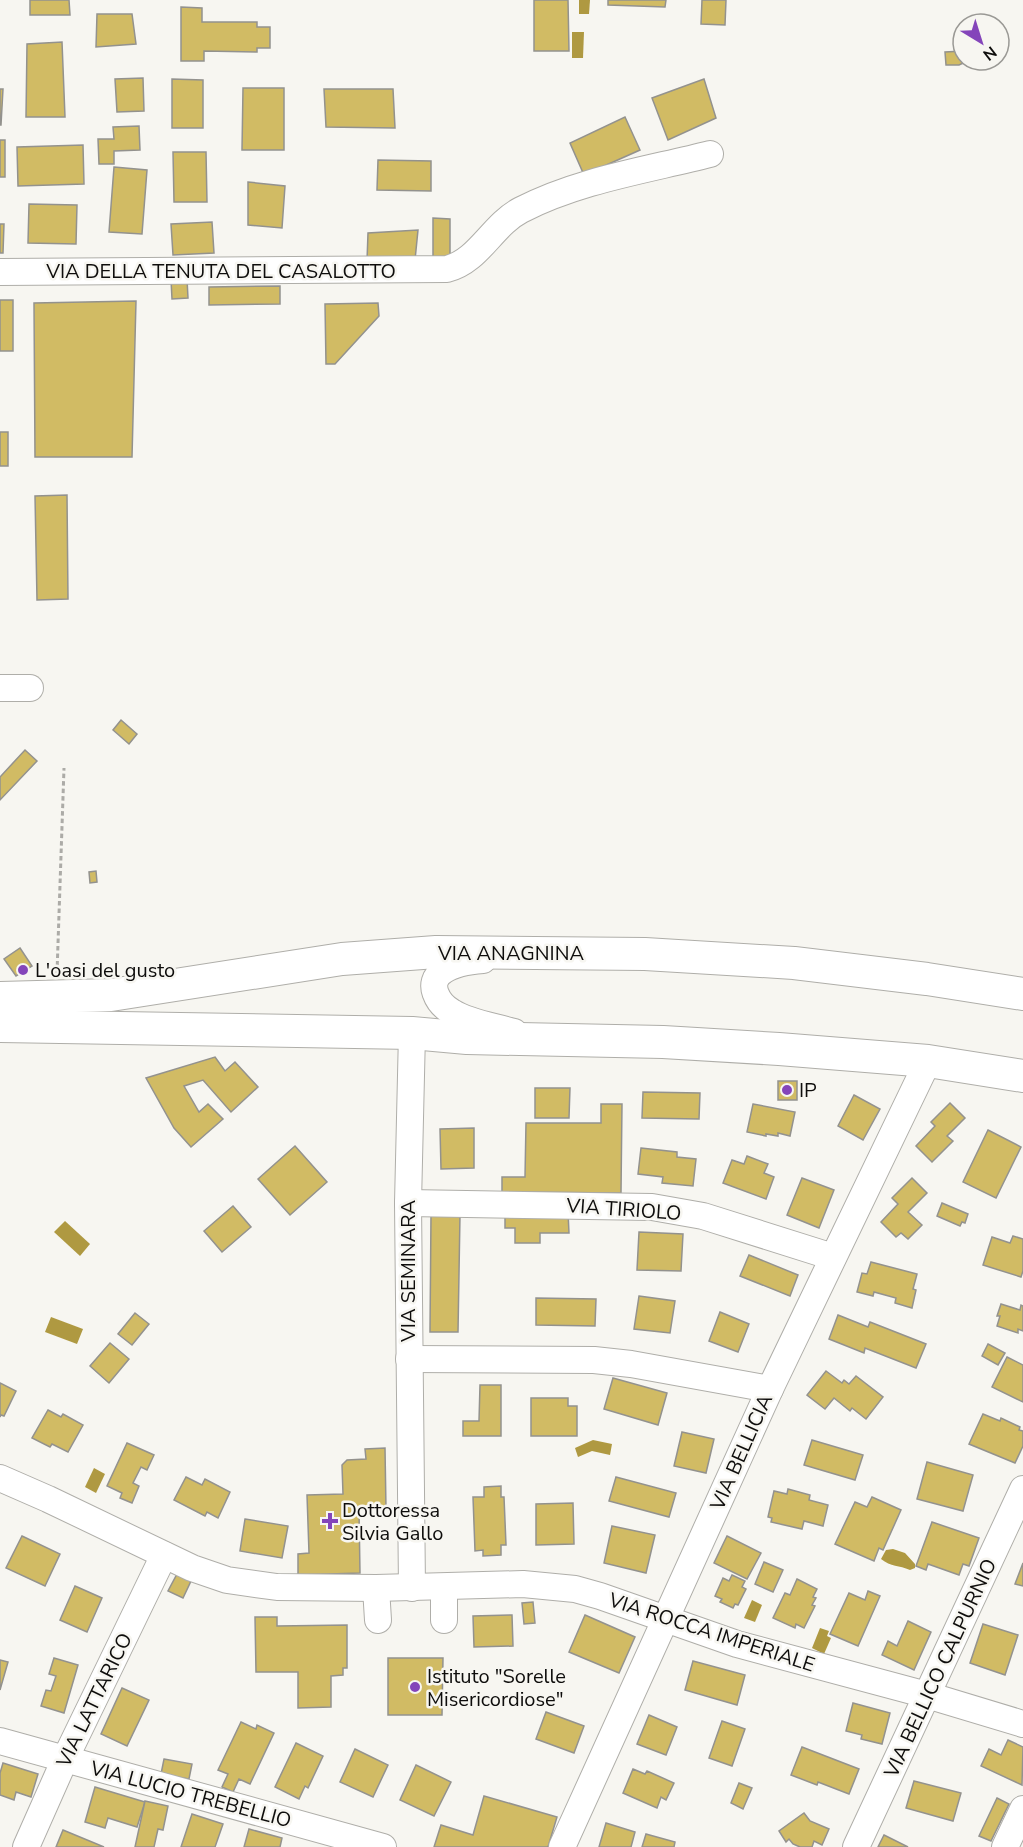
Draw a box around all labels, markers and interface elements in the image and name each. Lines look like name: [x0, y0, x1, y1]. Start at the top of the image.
north arrow: [951, 12, 1011, 72]
text: N: [978, 41, 1001, 65]
street label: VIA DELLA TENUTA DEL CASALOTTO: [45, 258, 396, 285]
street label: VIA ANAGNINA: [437, 940, 584, 967]
place label: L'oasi del gusto: [35, 957, 175, 984]
marker: L'oasi del gusto: [16, 963, 30, 977]
place label: IP: [799, 1077, 817, 1104]
marker: IP: [780, 1083, 794, 1097]
street label: VIA TIRIOLO: [565, 1192, 682, 1227]
street label: VIA SEMINARA: [395, 1200, 422, 1343]
street label: VIA BELLICIA: [704, 1390, 779, 1515]
place label: Dottoressa Silvia Gallo: [342, 1497, 443, 1547]
marker: Dottoressa Silvia Gallo: [323, 1514, 337, 1528]
street label: VIA BELLICO CALPURNIO: [877, 1554, 1003, 1783]
street label: VIA ROCCA IMPERIALE: [604, 1586, 818, 1679]
street label: VIA LATTARICO: [50, 1629, 139, 1773]
place label: Istituto "Sorelle Misericordiose": [427, 1663, 566, 1713]
marker: Istituto "Sorelle Misericordiose": [408, 1680, 422, 1694]
street label: VIA LUCIO TREBELLIO: [86, 1754, 294, 1834]

